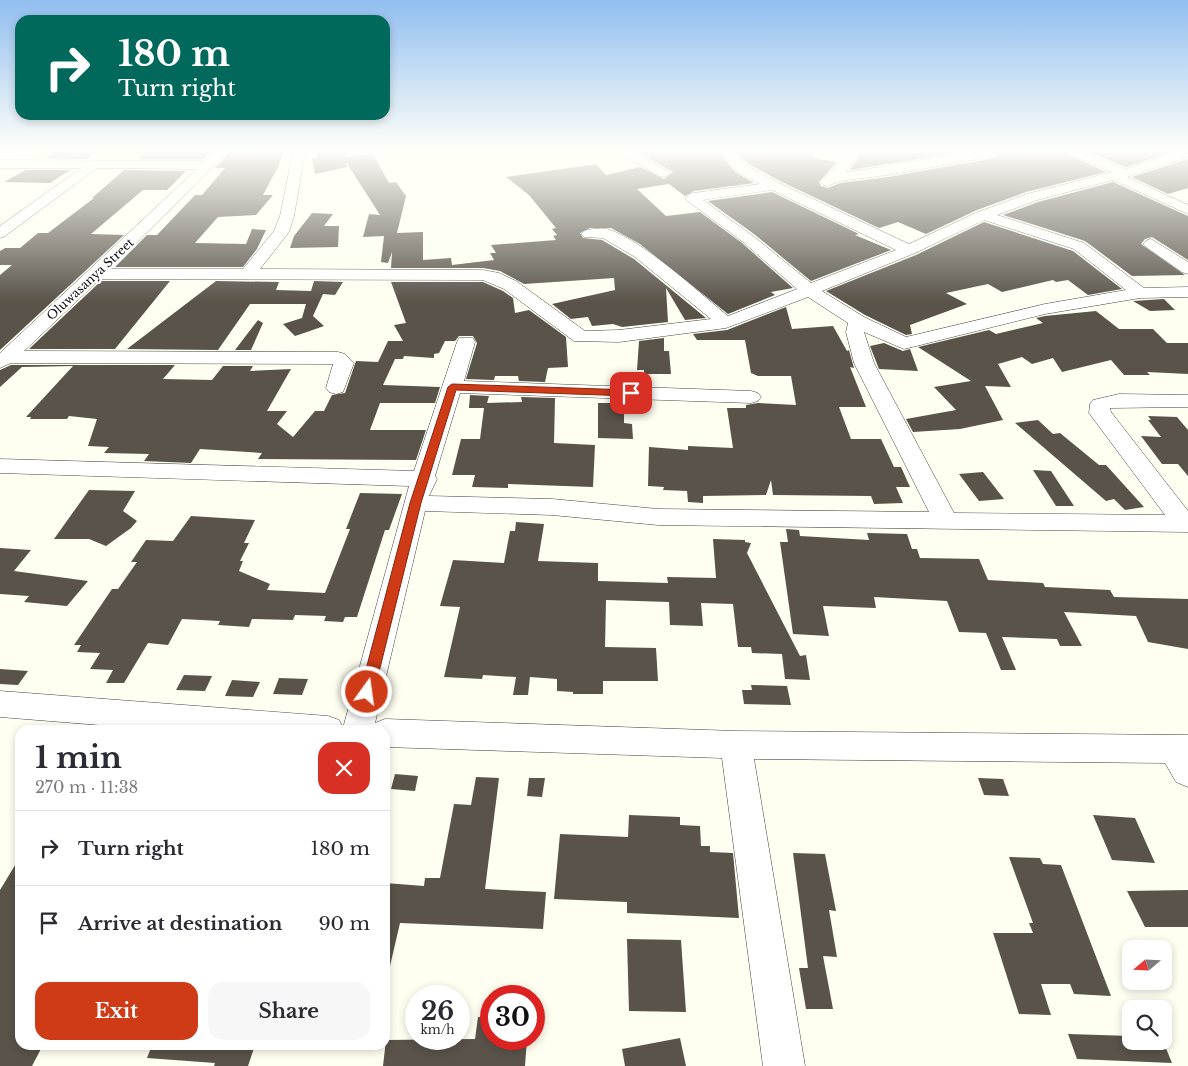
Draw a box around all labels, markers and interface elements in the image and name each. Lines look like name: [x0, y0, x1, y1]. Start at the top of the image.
text: 180 m: [118, 32, 230, 75]
icon: right: [35, 35, 100, 100]
text: Turn right: [118, 75, 236, 102]
street label: Oluwasanya Street: [43, 234, 137, 323]
pin: [610, 372, 652, 414]
icon: arrive: [617, 379, 645, 407]
position arrow: [340, 665, 392, 717]
text: 1 min: [35, 739, 122, 776]
button: close: [318, 742, 370, 794]
text: 270 m · 11:38: [35, 777, 138, 797]
icon: right: [35, 834, 63, 862]
text: Turn right: [78, 837, 184, 860]
text: 180 m: [311, 837, 370, 860]
icon: arrive: [35, 909, 63, 937]
text: Arrive at destination: [78, 912, 282, 935]
text: 90 m: [318, 912, 370, 935]
north arrow: [1122, 940, 1172, 990]
map controls: [1122, 940, 1172, 1050]
button: Exit: [35, 982, 198, 1040]
button: Share: [208, 982, 370, 1040]
speed limit sign: 30: [480, 985, 545, 1050]
text: 26: [421, 996, 454, 1027]
button: search: [1122, 1000, 1172, 1050]
text: km/h: [420, 1022, 455, 1037]

